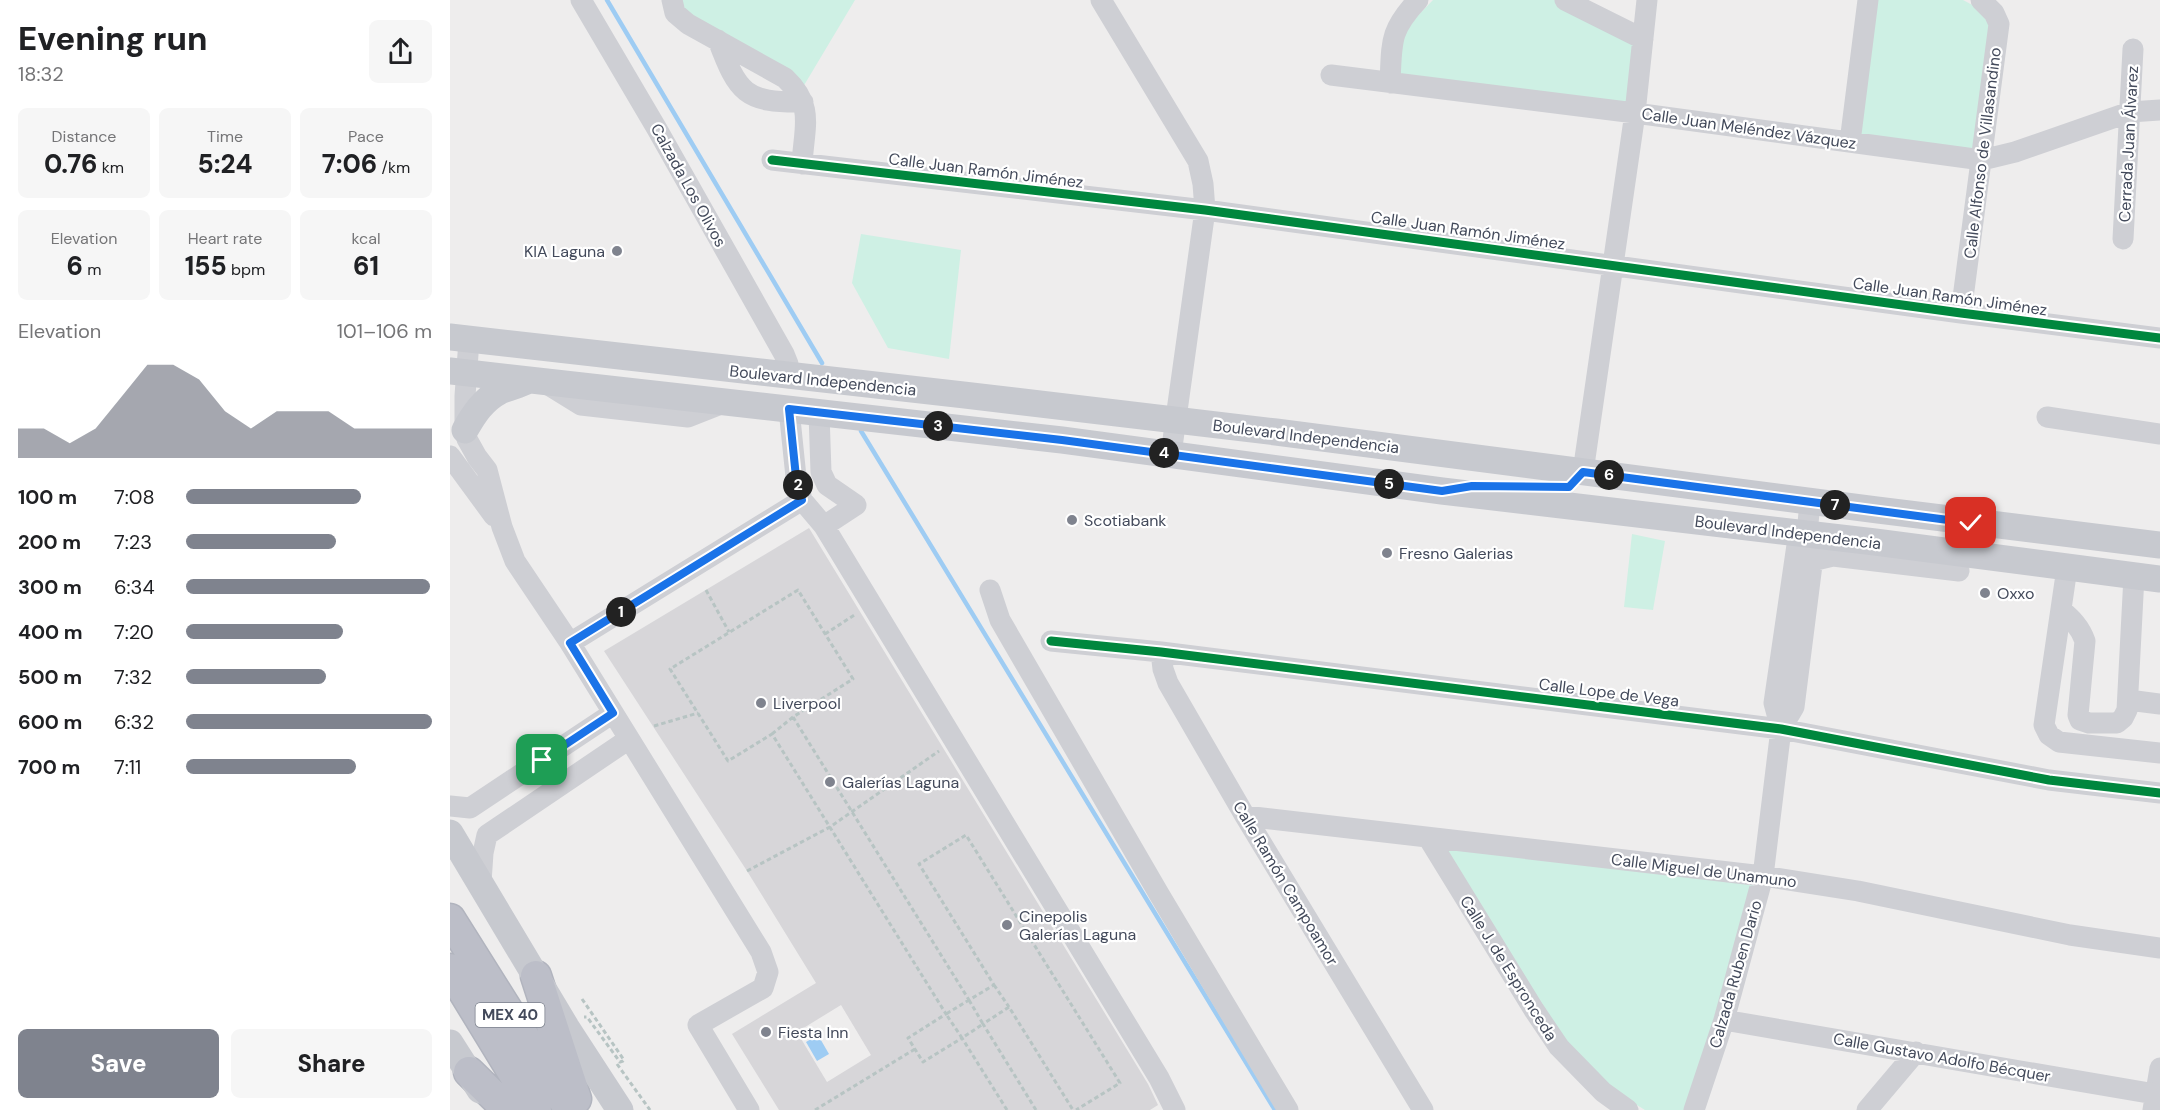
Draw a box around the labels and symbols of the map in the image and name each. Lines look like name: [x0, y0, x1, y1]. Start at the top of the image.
street label: Calle Alfonso de Villasandino: [1959, 46, 2006, 260]
street label: Cerrada Juan Álvarez: [2114, 65, 2143, 223]
street label: Calle Juan Meléndez Vázquez: [1640, 103, 1858, 154]
street label: Calzada Los Olivos: [646, 120, 731, 251]
street label: Calle Juan Ramón Jiménez: [887, 148, 1084, 193]
street label: Calle Juan Ramón Jiménez: [1369, 206, 1566, 255]
place label: KIA Laguna: [524, 241, 605, 262]
marker: KIA Laguna: [610, 244, 624, 258]
street label: Calle Juan Ramón Jiménez: [1851, 272, 2048, 321]
street label: Boulevard Independencia: [729, 360, 917, 401]
pin: 3: [923, 411, 953, 441]
street label: Boulevard Independencia: [1212, 415, 1400, 458]
pin: 4: [1149, 438, 1179, 468]
pin: 6: [1594, 460, 1624, 490]
pin: 5: [1374, 469, 1404, 499]
pin: 2: [783, 470, 813, 500]
pin: 7: [1820, 490, 1850, 520]
pin: [1945, 497, 1996, 548]
place label: Scotiabank: [1084, 510, 1166, 531]
street label: Boulevard Independencia: [1694, 511, 1882, 554]
marker: Scotiabank: [1065, 513, 1079, 527]
place label: Fresno Galerias: [1399, 543, 1513, 564]
marker: Fresno Galerias: [1380, 546, 1394, 560]
place label: Oxxo: [1997, 583, 2034, 604]
marker: Oxxo: [1978, 586, 1992, 600]
pin: 1: [606, 597, 636, 627]
street label: Calle Lope de Vega: [1538, 673, 1680, 712]
place label: Liverpool: [773, 693, 841, 714]
marker: Liverpool: [754, 696, 768, 710]
pin: [516, 734, 567, 785]
place label: Galerías Laguna: [842, 772, 959, 793]
marker: Galerías Laguna: [823, 775, 837, 789]
street label: Calle Ramón Campoamor: [1228, 797, 1343, 969]
street label: Calle Miguel de Unamuno: [1610, 849, 1798, 892]
street label: Calle J. de Espronceda: [1455, 892, 1562, 1045]
street label: Calzada Ruben Dario: [1704, 898, 1767, 1051]
place label: Cinepolis Galerías Laguna: [1019, 906, 1136, 945]
marker: Cinepolis Galerías Laguna: [1000, 918, 1014, 932]
road number: MEX 40: [476, 1003, 544, 1027]
place label: Fiesta Inn: [778, 1022, 849, 1043]
marker: Fiesta Inn: [759, 1025, 773, 1039]
street label: Calle Gustavo Adolfo Bécquer: [1832, 1028, 2052, 1087]

